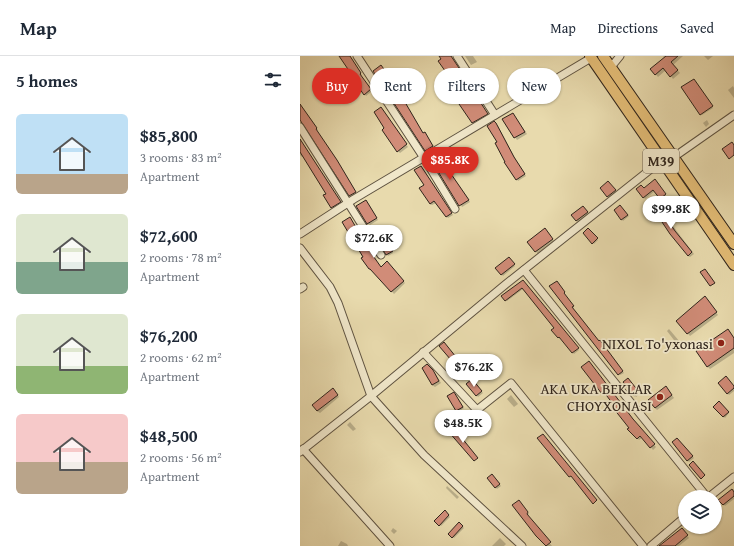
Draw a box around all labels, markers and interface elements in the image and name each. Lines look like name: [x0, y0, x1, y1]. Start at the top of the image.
text: Map: [20, 14, 57, 42]
text: Map: [550, 18, 576, 38]
text: Directions: [598, 18, 658, 38]
text: Saved: [680, 18, 714, 38]
text: 5 homes: [16, 68, 78, 93]
chip: Buy: [312, 68, 362, 104]
chip: Rent: [370, 68, 426, 104]
chip: Filters: [434, 68, 499, 104]
chip: New: [507, 68, 561, 104]
icon: filters: [262, 69, 284, 91]
text: $85,800: [140, 123, 198, 148]
icon: home: [48, 130, 96, 178]
pin: $85.8K: [417, 147, 483, 181]
text: 3 rooms · 83 m²: [140, 148, 222, 167]
road number: M39: [643, 149, 679, 173]
text: $85.8K: [431, 150, 469, 169]
text: Apartment: [140, 167, 200, 186]
pin: $99.8K: [638, 196, 704, 230]
text: $99.8K: [652, 199, 690, 218]
text: $72,600: [140, 223, 198, 248]
pin: $72.6K: [341, 225, 407, 259]
text: $72.6K: [355, 228, 393, 247]
icon: home: [48, 230, 96, 278]
text: 2 rooms · 78 m²: [140, 248, 222, 267]
text: Apartment: [140, 267, 200, 286]
text: $76,200: [140, 323, 198, 348]
icon: home: [48, 330, 96, 378]
place label: NIXOL To'yxonasi: [602, 333, 713, 354]
marker: NIXOL To'yxonasi: [716, 338, 726, 348]
text: 2 rooms · 62 m²: [140, 348, 222, 367]
pin: $76.2K: [441, 354, 507, 388]
text: $76.2K: [455, 357, 493, 376]
text: Apartment: [140, 367, 200, 386]
place label: AKA UKA BEKLAR CHOYXONASI: [540, 378, 652, 416]
marker: AKA UKA BEKLAR CHOYXONASI: [655, 392, 665, 402]
pin: $48.5K: [430, 410, 496, 444]
text: $48.5K: [444, 413, 482, 432]
text: $48,500: [140, 423, 198, 448]
icon: home: [48, 430, 96, 478]
text: 2 rooms · 56 m²: [140, 448, 222, 467]
text: Apartment: [140, 467, 200, 486]
map controls: [678, 490, 722, 534]
button: layers: [678, 490, 722, 534]

